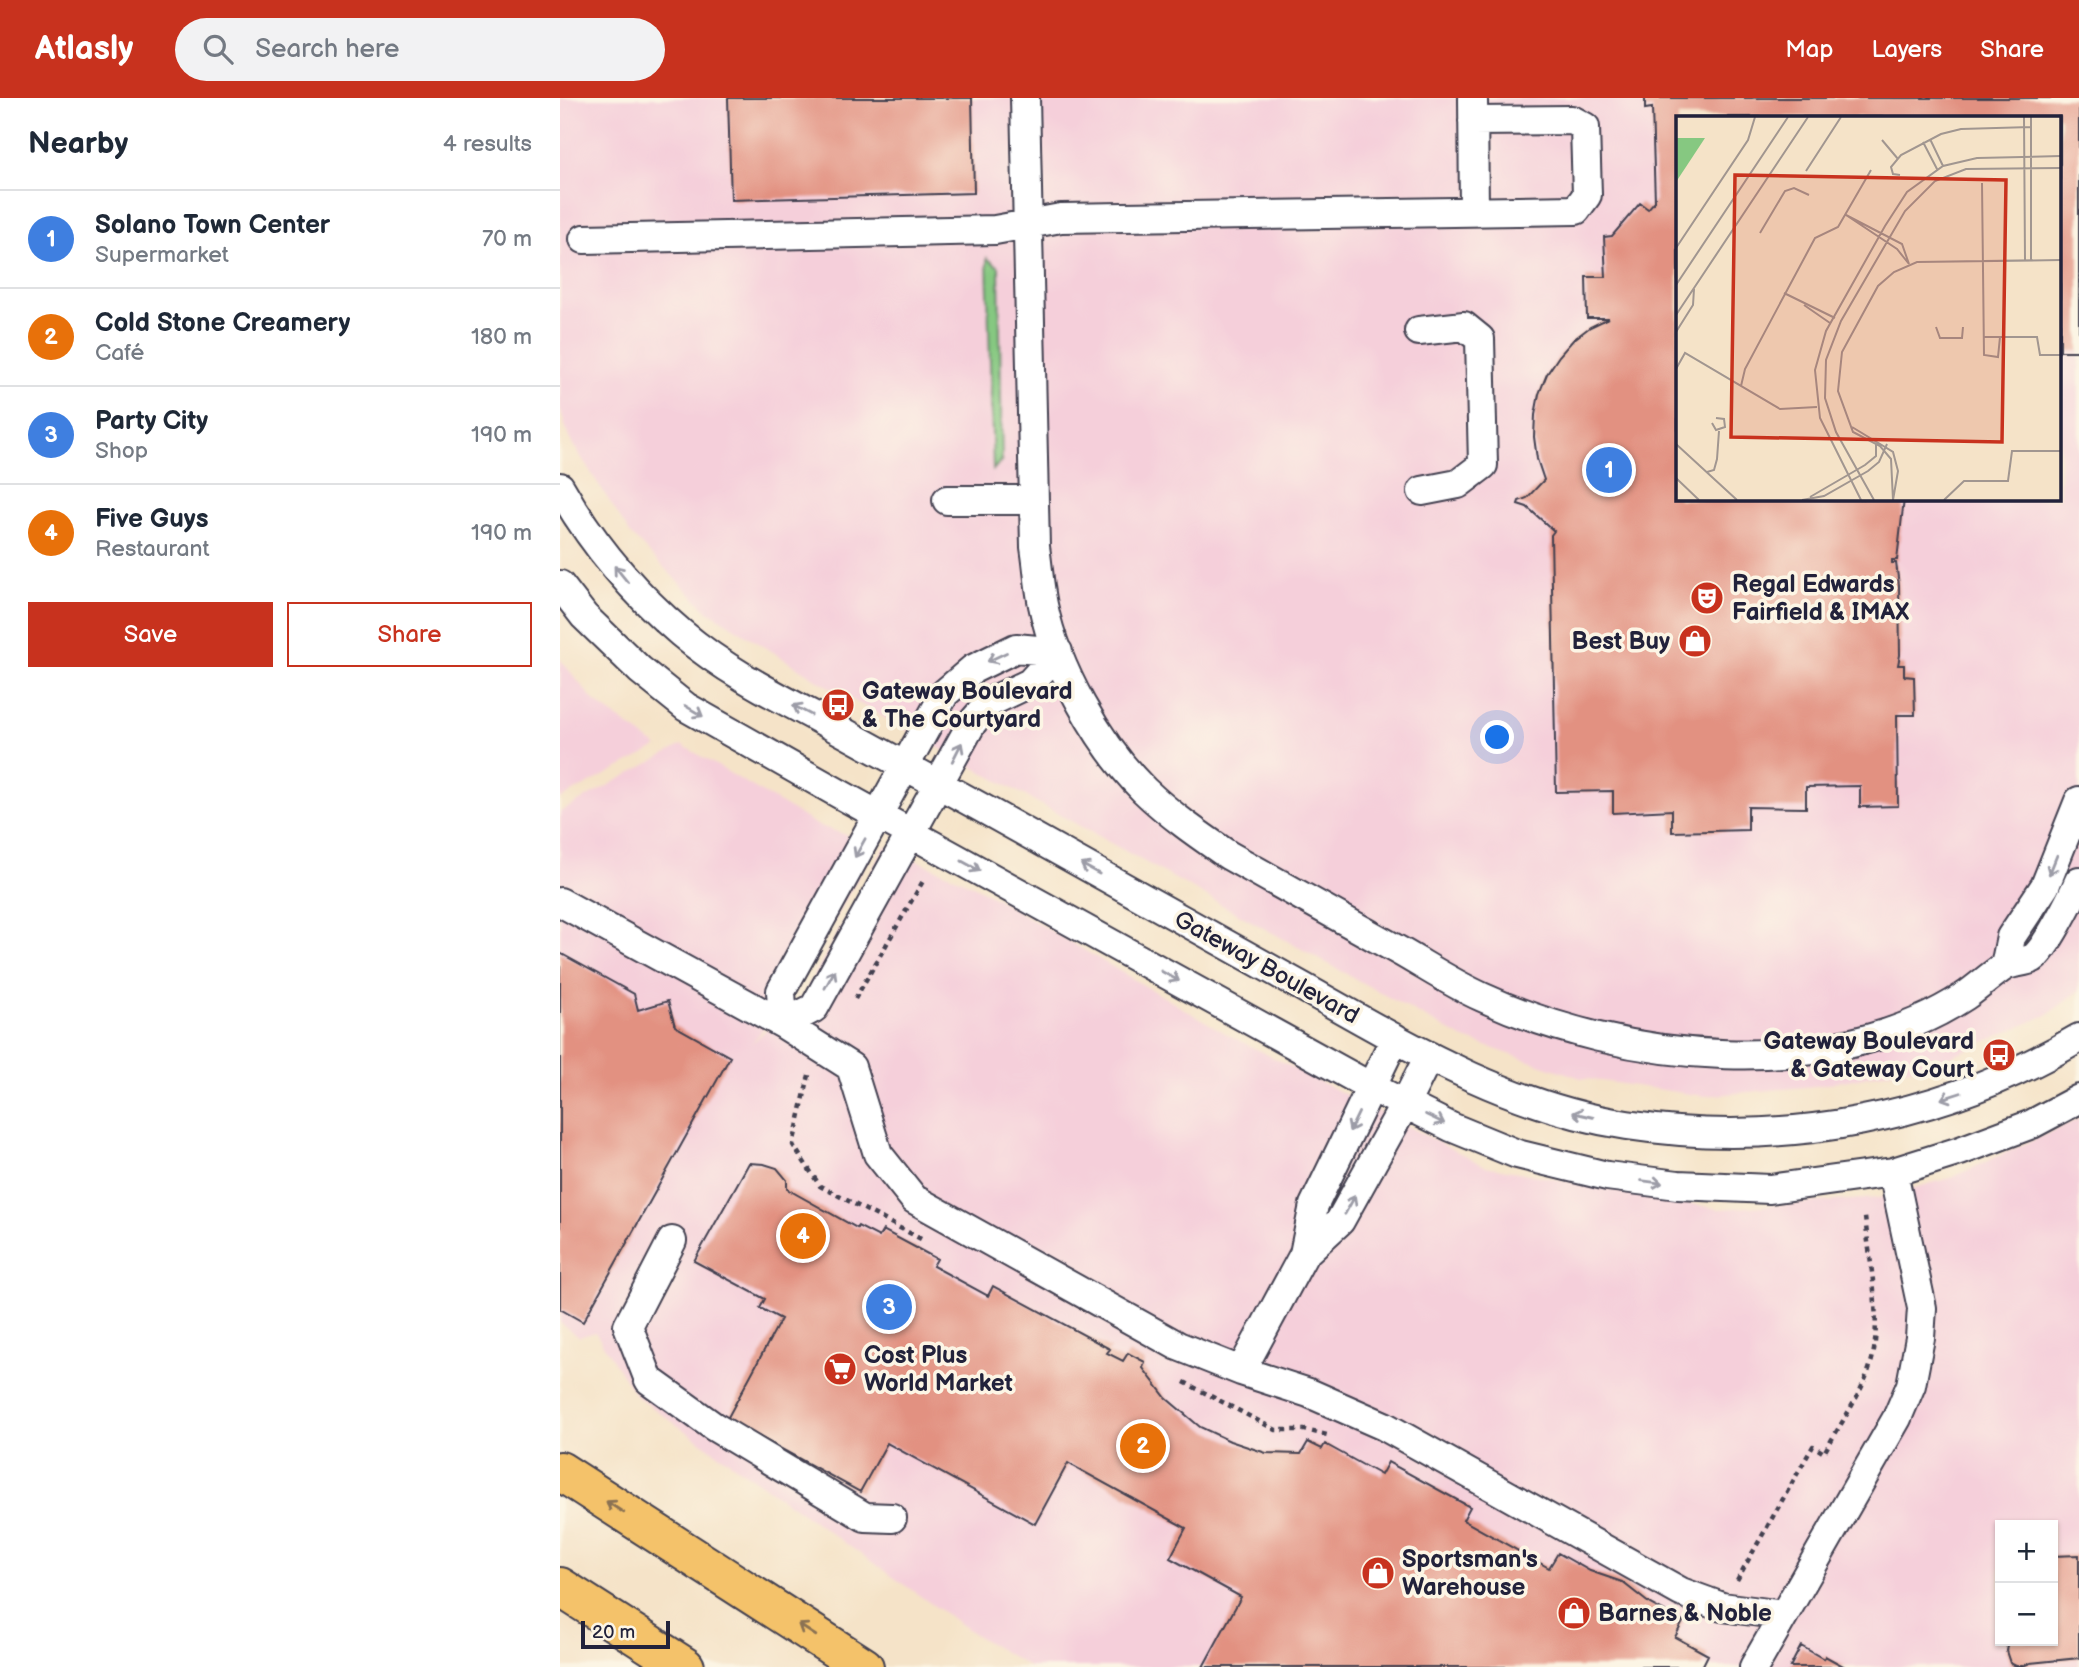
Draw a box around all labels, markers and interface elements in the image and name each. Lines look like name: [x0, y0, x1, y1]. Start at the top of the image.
search box: [175, 18, 665, 81]
text: Atlasly: [35, 29, 133, 69]
icon: search: [199, 30, 237, 68]
text: Search here: [255, 34, 399, 65]
text: Map: [1785, 35, 1833, 64]
text: Layers: [1871, 35, 1942, 64]
text: Share: [1980, 35, 2044, 64]
inset map: [1676, 116, 2062, 500]
text: Nearby: [28, 126, 128, 162]
text: 4 results: [443, 130, 532, 158]
text: Solano Town Center: [95, 210, 330, 241]
text: 1: [46, 225, 56, 253]
text: 70 m: [482, 225, 532, 253]
text: Supermarket: [95, 241, 229, 269]
text: Cold Stone Creamery: [95, 308, 350, 339]
text: 2: [44, 323, 58, 351]
text: 180 m: [471, 323, 532, 351]
text: Café: [95, 339, 144, 367]
text: Party City: [95, 406, 208, 437]
text: 3: [44, 421, 58, 449]
text: 190 m: [471, 421, 532, 449]
text: Shop: [95, 437, 148, 465]
pin: 1: [1586, 444, 1632, 496]
text: Five Guys: [95, 504, 208, 535]
text: 4: [44, 519, 58, 547]
text: 190 m: [471, 519, 532, 547]
text: Restaurant: [95, 535, 209, 563]
one-way arrow: [613, 566, 629, 584]
place label: Regal Edwards Fairfield & IMAX: [1732, 570, 1909, 627]
theatre icon: Regal Edwards Fairfield & IMAX: [1688, 579, 1726, 617]
button: Save: [28, 602, 273, 667]
button: Share: [287, 602, 532, 667]
shop icon: Best Buy: [1676, 622, 1714, 660]
place label: Best Buy: [1572, 627, 1670, 656]
one-way arrow: [987, 651, 1008, 665]
place label: Gateway Boulevard & The Courtyard: [862, 677, 1073, 734]
bus stop icon: Gateway Boulevard & The Courtyard: [819, 686, 857, 724]
one-way arrow: [792, 703, 813, 716]
one-way arrow: [684, 704, 704, 718]
your location: [1480, 720, 1514, 754]
one-way arrow: [950, 742, 964, 763]
one-way arrow: [853, 837, 867, 857]
one-way arrow: [2046, 853, 2059, 875]
one-way arrow: [960, 860, 981, 873]
one-way arrow: [1080, 862, 1100, 876]
street label: Gateway Boulevard: [1169, 905, 1364, 1030]
one-way arrow: [824, 969, 837, 990]
one-way arrow: [1159, 970, 1180, 983]
place label: Gateway Boulevard & Gateway Court: [1763, 1027, 1974, 1084]
bus stop icon: Gateway Boulevard & Gateway Court: [1980, 1036, 2018, 1074]
one-way arrow: [1940, 1091, 1962, 1104]
one-way arrow: [1572, 1108, 1595, 1121]
one-way arrow: [1347, 1111, 1360, 1132]
one-way arrow: [1424, 1113, 1445, 1127]
one-way arrow: [1640, 1175, 1663, 1188]
one-way arrow: [1343, 1195, 1357, 1215]
pin: 4: [780, 1210, 826, 1262]
pin: 3: [866, 1281, 912, 1333]
place label: Cost Plus World Market: [864, 1341, 1013, 1398]
supermarket icon: Cost Plus World Market: [821, 1350, 859, 1388]
pin: 2: [1120, 1420, 1166, 1472]
one-way arrow: [606, 1500, 626, 1514]
map controls: [1995, 1520, 2058, 1646]
button: +: [1995, 1520, 2058, 1583]
place label: Sportsman's Warehouse: [1402, 1545, 1538, 1602]
shop icon: Sportsman's Warehouse: [1359, 1554, 1397, 1592]
button: −: [1995, 1583, 2058, 1646]
shop icon: Barnes & Noble: [1555, 1594, 1593, 1632]
place label: Barnes & Noble: [1598, 1599, 1772, 1628]
scale bar: [581, 1618, 670, 1650]
text: 20 m: [592, 1621, 635, 1644]
one-way arrow: [797, 1623, 817, 1637]

